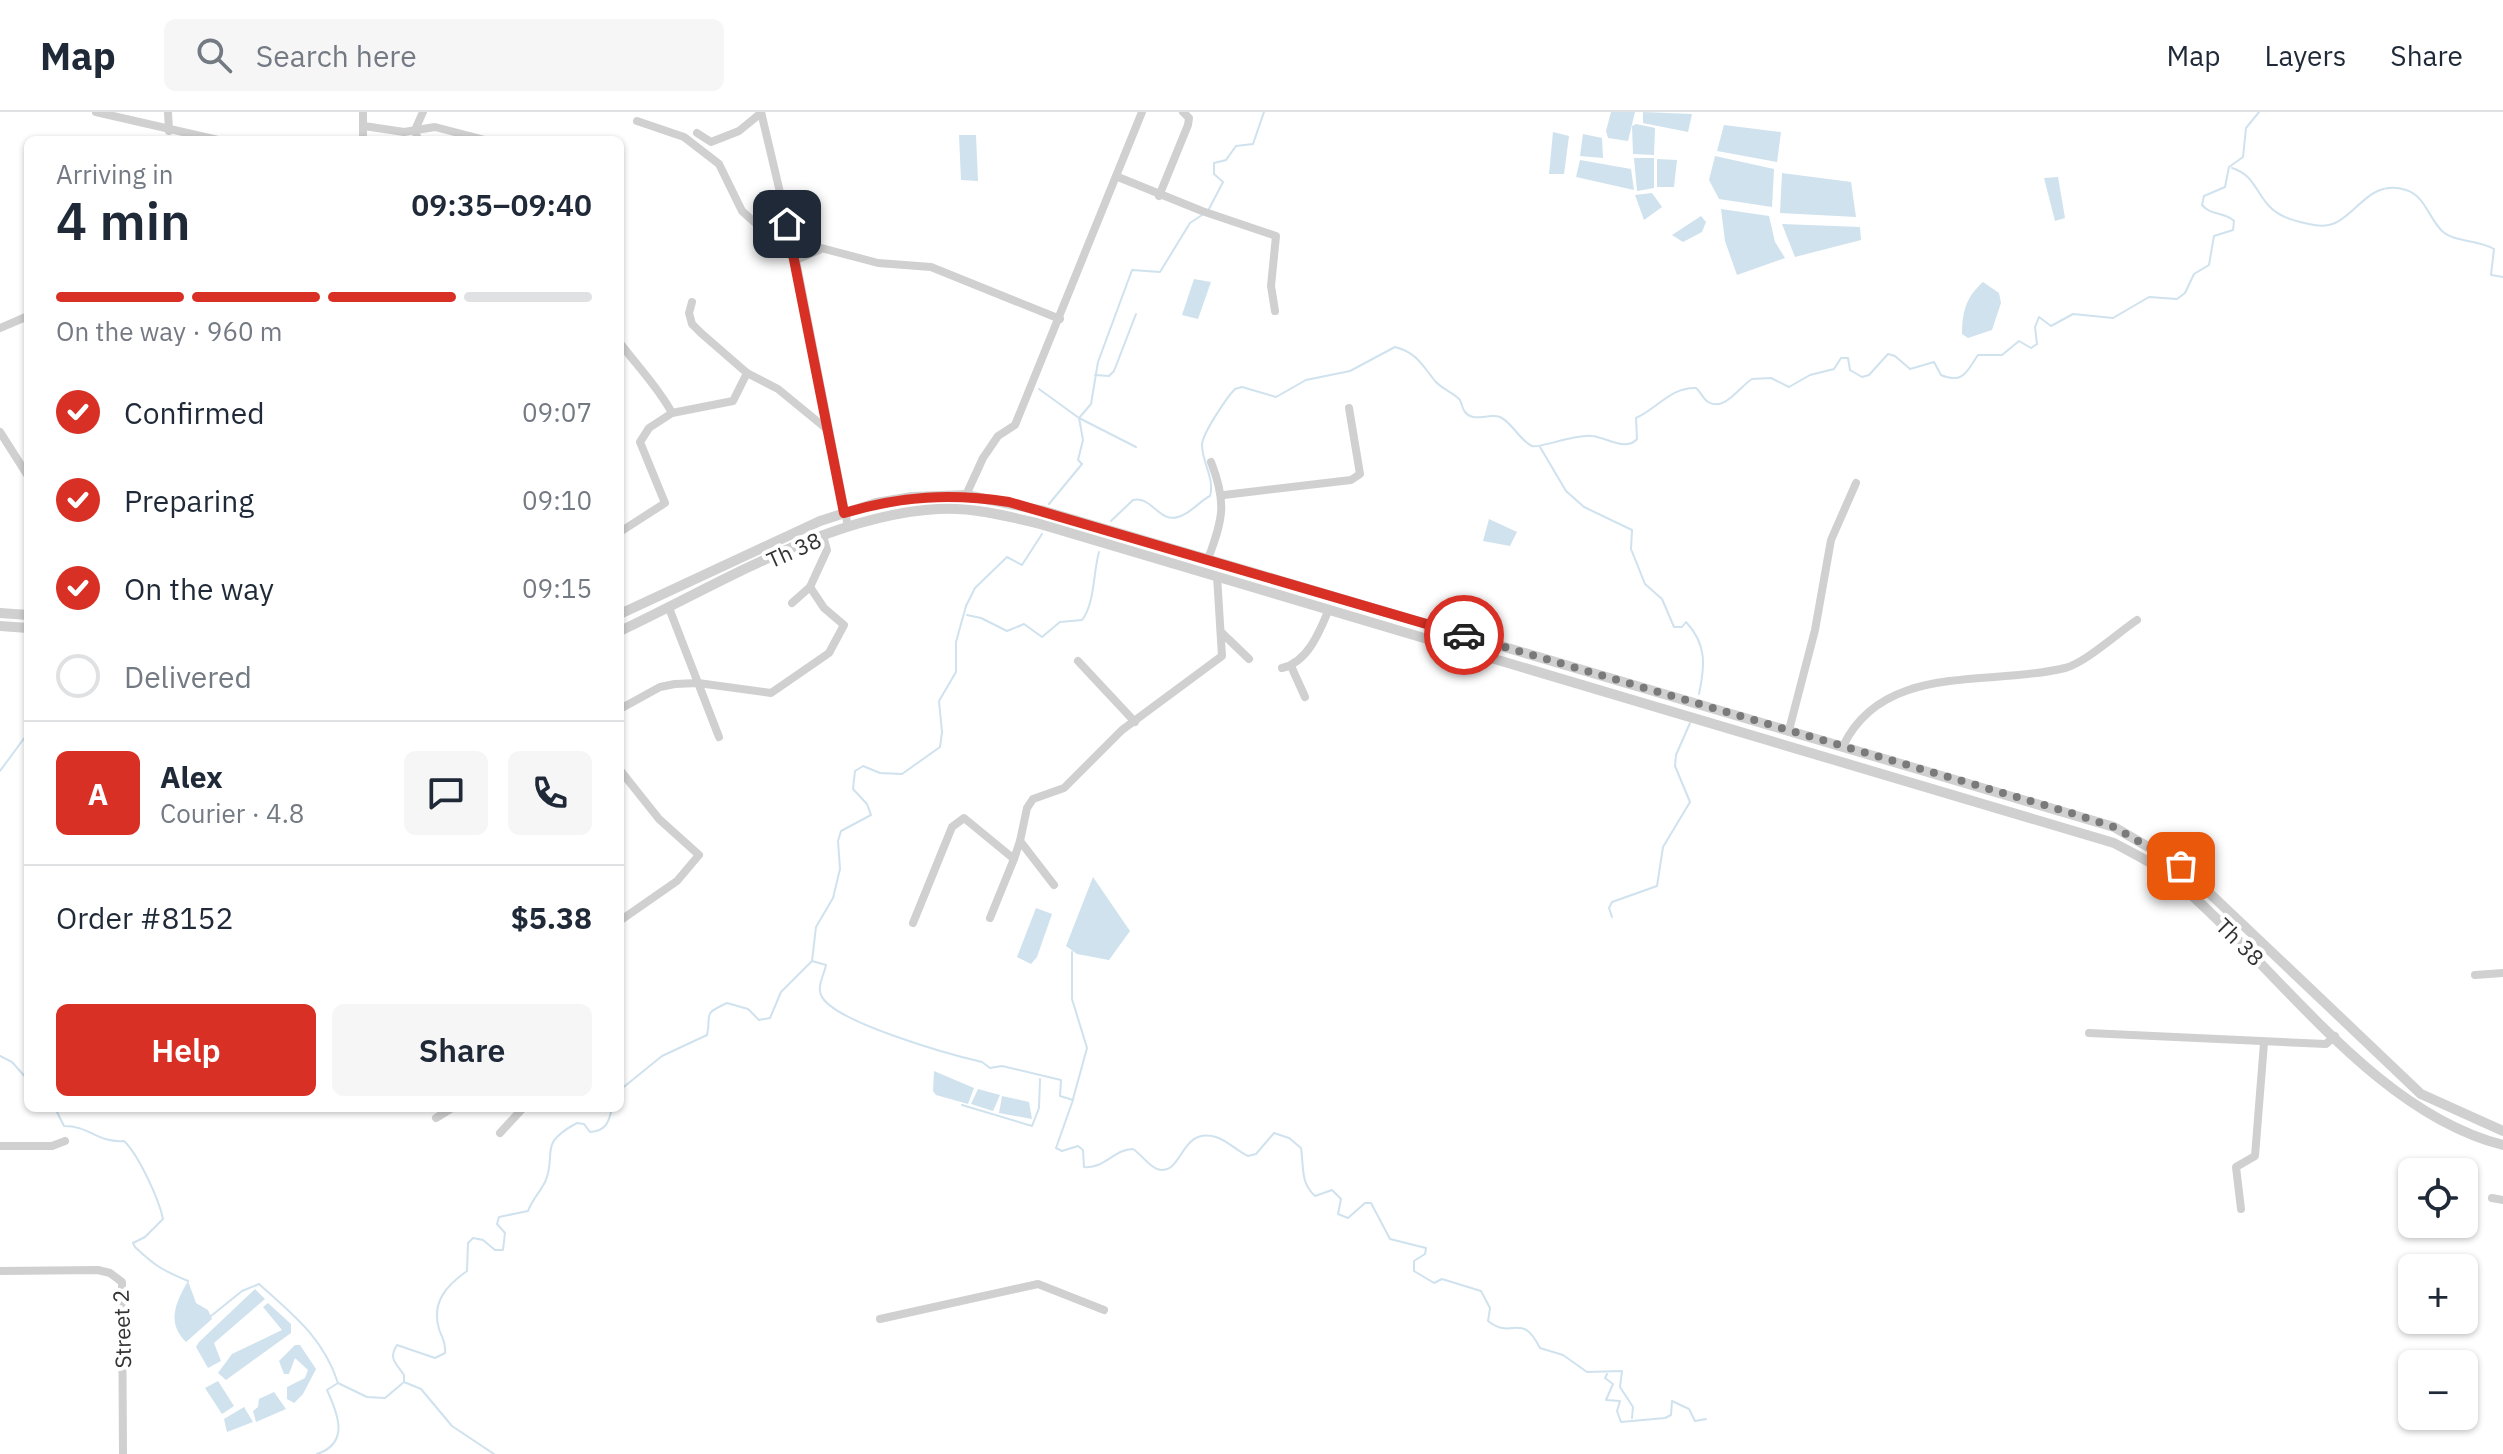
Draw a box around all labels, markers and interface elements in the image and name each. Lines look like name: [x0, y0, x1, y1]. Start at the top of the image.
search box: [164, 19, 724, 91]
text: Map: [40, 31, 116, 80]
icon: search: [192, 33, 236, 77]
text: Search here: [256, 36, 417, 75]
text: Map: [2166, 37, 2220, 74]
text: Layers: [2264, 37, 2346, 74]
text: Share: [2390, 37, 2463, 74]
text: Arriving in: [56, 157, 173, 191]
text: 09:35–09:40: [411, 185, 592, 224]
text: 4 min: [56, 187, 191, 254]
pin: [753, 190, 821, 258]
icon: home: [765, 202, 809, 246]
text: On the way · 960 m: [56, 314, 282, 348]
icon: check: [56, 390, 100, 434]
text: Confirmed: [124, 393, 265, 432]
text: 09:07: [522, 395, 592, 429]
icon: check: [56, 478, 100, 522]
text: Preparing: [124, 481, 254, 520]
text: 09:10: [522, 483, 592, 517]
street label: Th 38: [762, 525, 826, 574]
icon: check: [56, 566, 100, 610]
text: On the way: [124, 569, 274, 608]
text: 09:15: [522, 571, 592, 605]
courier: [1424, 595, 1504, 675]
icon: car: [1442, 613, 1486, 657]
text: Delivered: [124, 657, 252, 696]
button: chat: [404, 751, 488, 835]
button: phone: [508, 751, 592, 835]
text: Alex: [160, 757, 223, 796]
text: A: [88, 774, 108, 813]
text: Courier · 4.8: [160, 796, 304, 830]
pin: [2147, 832, 2215, 900]
icon: bag: [2159, 844, 2203, 888]
text: Order #8152: [56, 898, 233, 937]
text: $5.38: [511, 898, 592, 937]
street label: Th 38: [2210, 911, 2271, 972]
button: Help: [56, 1004, 316, 1096]
button: Share: [332, 1004, 592, 1096]
map controls: [2398, 1158, 2478, 1430]
button: locate: [2398, 1158, 2478, 1238]
button: +: [2398, 1254, 2478, 1334]
street label: Street 2: [106, 1289, 137, 1369]
button: −: [2398, 1350, 2478, 1430]

